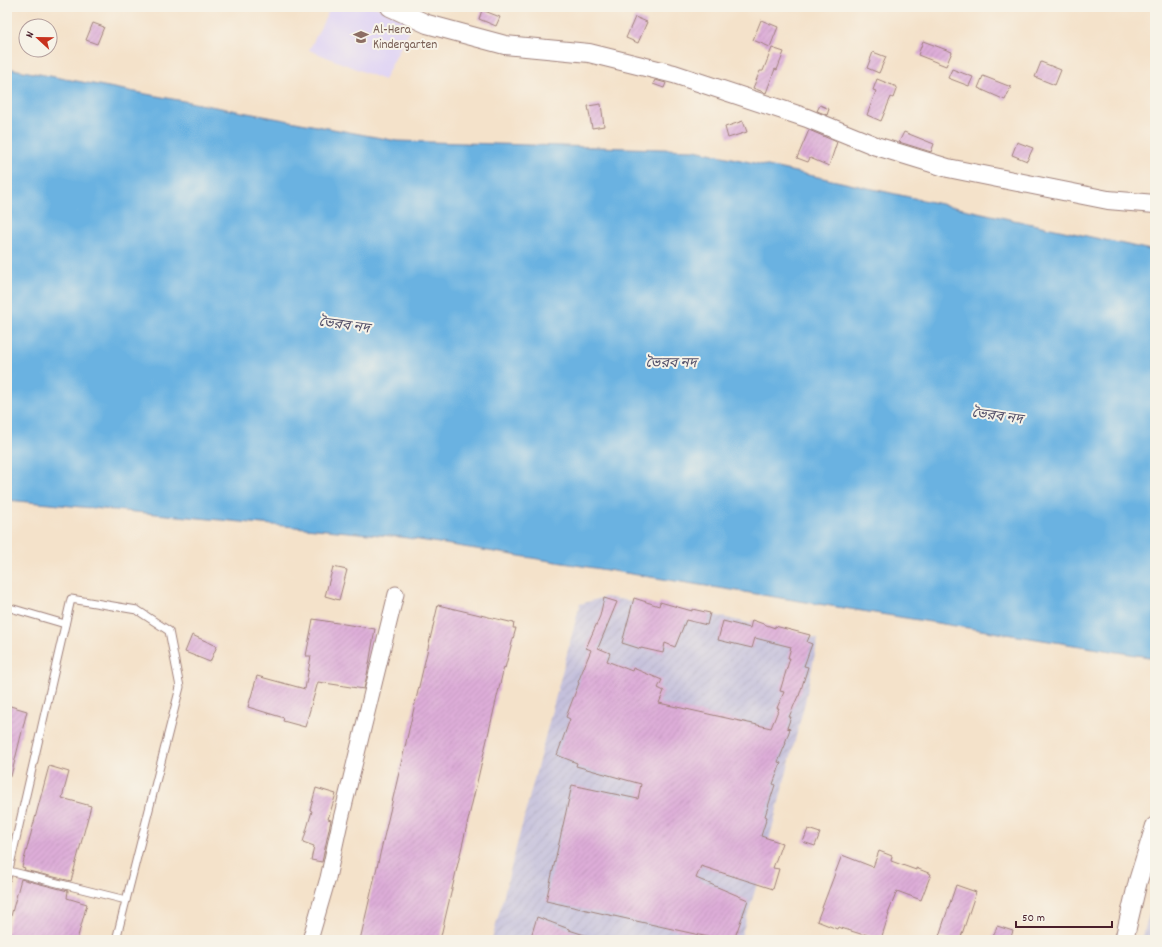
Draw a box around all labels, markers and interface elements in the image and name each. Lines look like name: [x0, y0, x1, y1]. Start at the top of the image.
north arrow: [18, 18, 58, 58]
place label: Al-Hera Kindergarten: [373, 21, 437, 55]
school or university icon: Al-Hera Kindergarten: [352, 28, 370, 46]
text: N: [22, 29, 39, 41]
water label: ভৈরব নদ: [317, 313, 374, 340]
water label: ভৈরব নদ: [646, 354, 700, 374]
water label: ভৈরব নদ: [970, 404, 1027, 431]
scale bar: [1016, 903, 1112, 929]
text: 50 m: [1022, 910, 1045, 927]

